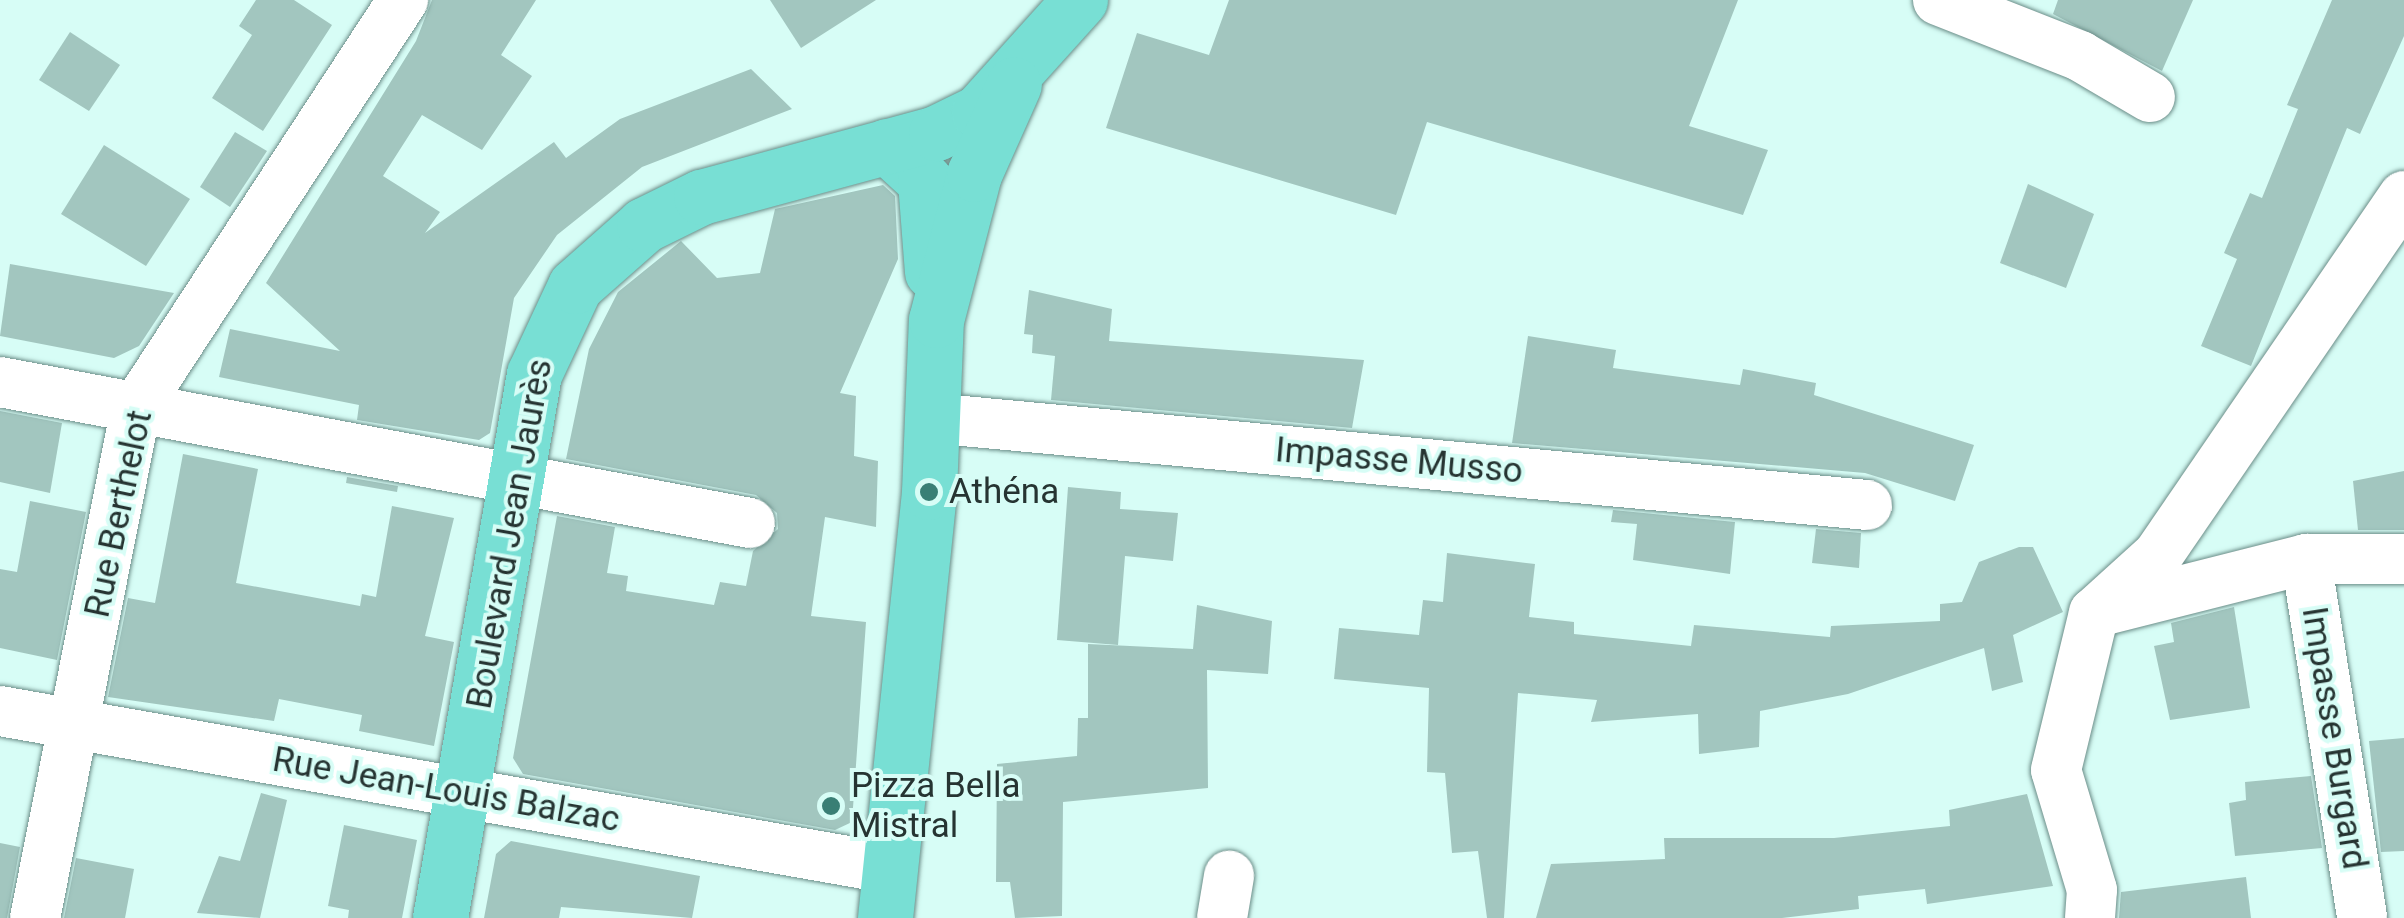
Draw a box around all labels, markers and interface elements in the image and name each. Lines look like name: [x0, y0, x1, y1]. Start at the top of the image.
street label: Boulevard Jean Jaurès: [459, 356, 561, 712]
street label: Rue Berthelot: [77, 407, 161, 621]
street label: Impasse Musso: [1274, 429, 1524, 493]
place label: Athéna: [949, 471, 1059, 513]
marker: Athéna: [918, 481, 940, 503]
street label: Impasse Burgard: [2293, 604, 2375, 872]
street label: Rue Jean-Louis Balzac: [269, 739, 623, 841]
place label: Pizza Bella Mistral: [851, 765, 1020, 847]
marker: Pizza Bella Mistral: [820, 795, 842, 817]

